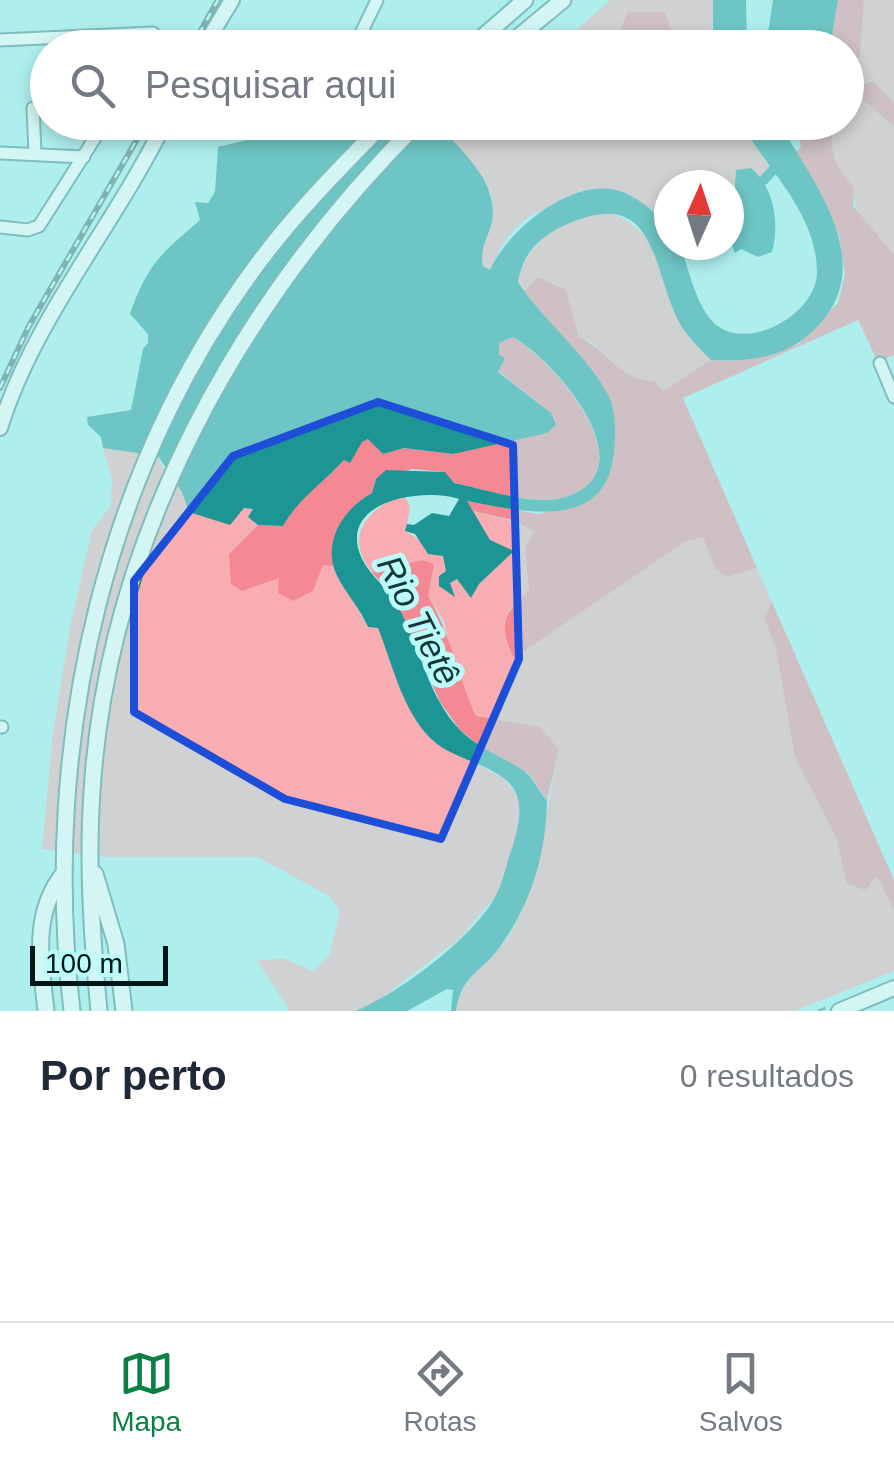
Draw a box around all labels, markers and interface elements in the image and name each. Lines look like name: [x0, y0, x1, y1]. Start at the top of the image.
search box: [30, 30, 864, 140]
icon: search: [65, 58, 120, 113]
text: Pesquisar aqui: [145, 64, 396, 106]
north arrow: [654, 170, 744, 260]
water label: Rio Tietê: [370, 549, 468, 691]
scale bar: [30, 941, 168, 986]
text: 100 m: [45, 948, 123, 979]
text: Por perto: [40, 1052, 227, 1099]
text: 0 resultados: [680, 1058, 854, 1094]
tab: Mapa: [111, 1346, 181, 1438]
tab: Rotas: [403, 1346, 477, 1438]
tab: Salvos: [699, 1346, 783, 1438]

